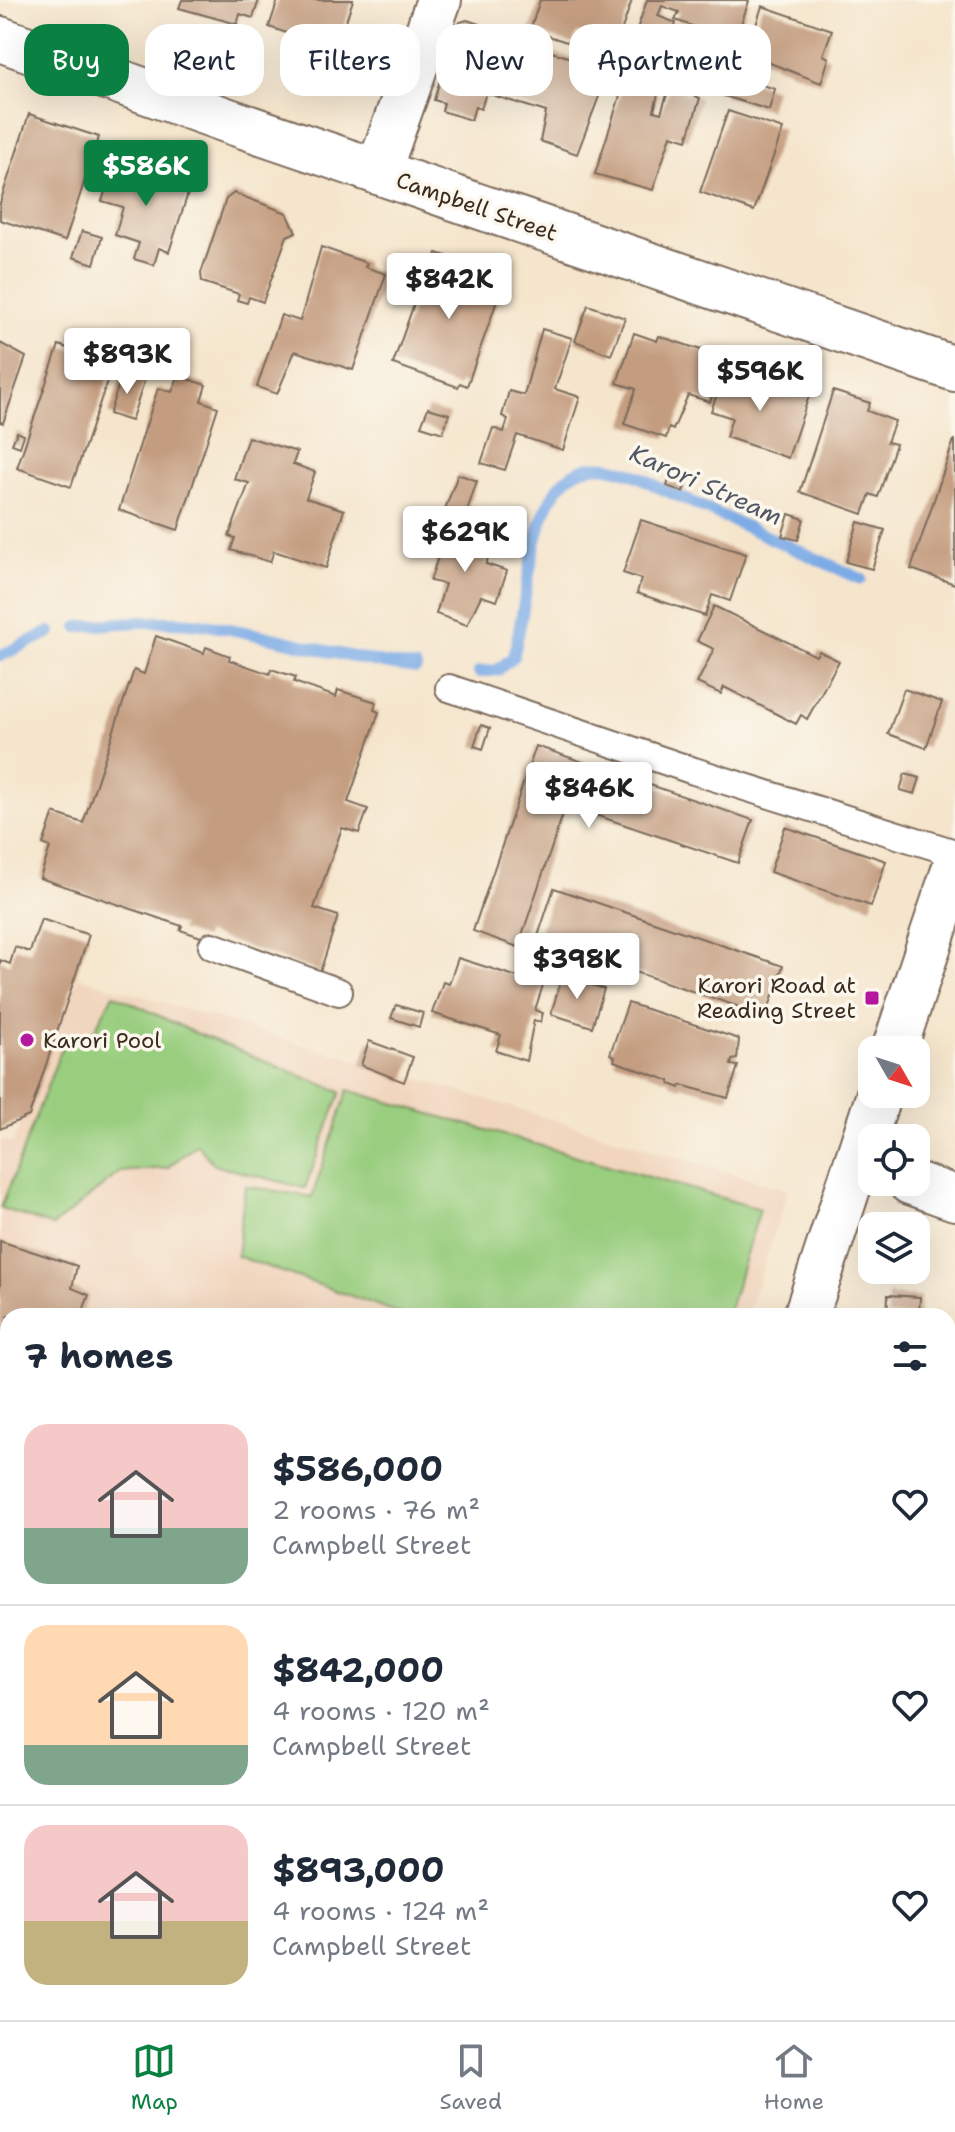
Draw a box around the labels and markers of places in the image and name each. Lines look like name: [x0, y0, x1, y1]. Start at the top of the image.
pin: $586K: [90, 140, 202, 208]
pin: $842K: [393, 253, 505, 321]
pin: $893K: [71, 328, 183, 396]
pin: $596K: [704, 345, 816, 413]
pin: $629K: [409, 506, 521, 574]
pin: $846K: [533, 762, 645, 830]
pin: $398K: [521, 933, 633, 1001]
place label: Karori Road at Reading Street: [697, 971, 856, 1025]
marker: Karori Road at Reading Street: [863, 989, 881, 1007]
place label: Karori Pool: [43, 1026, 161, 1055]
marker: Karori Pool: [18, 1031, 36, 1049]

